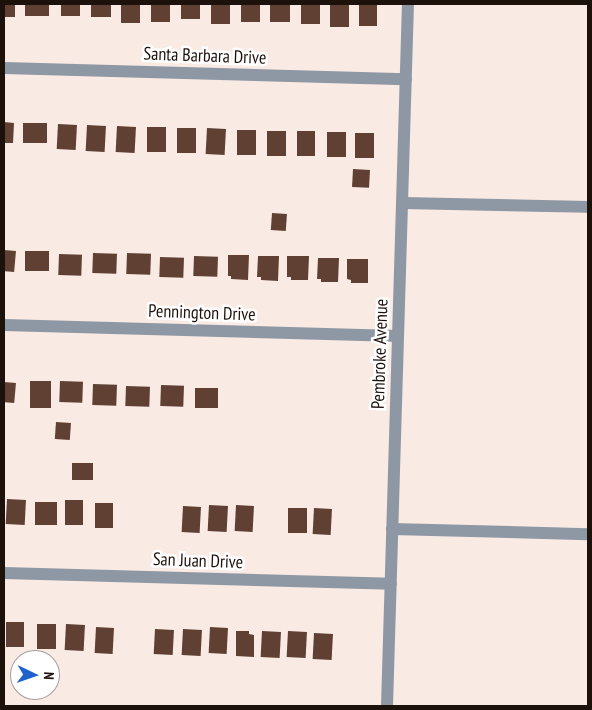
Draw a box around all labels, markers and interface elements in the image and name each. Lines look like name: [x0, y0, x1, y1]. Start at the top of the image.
street label: Santa Barbara Drive: [143, 43, 267, 69]
street label: Pembroke Avenue: [367, 298, 393, 410]
street label: Pennington Drive: [148, 300, 256, 326]
street label: San Juan Drive: [152, 549, 244, 573]
north arrow: [10, 650, 60, 700]
text: N: [40, 671, 58, 680]

